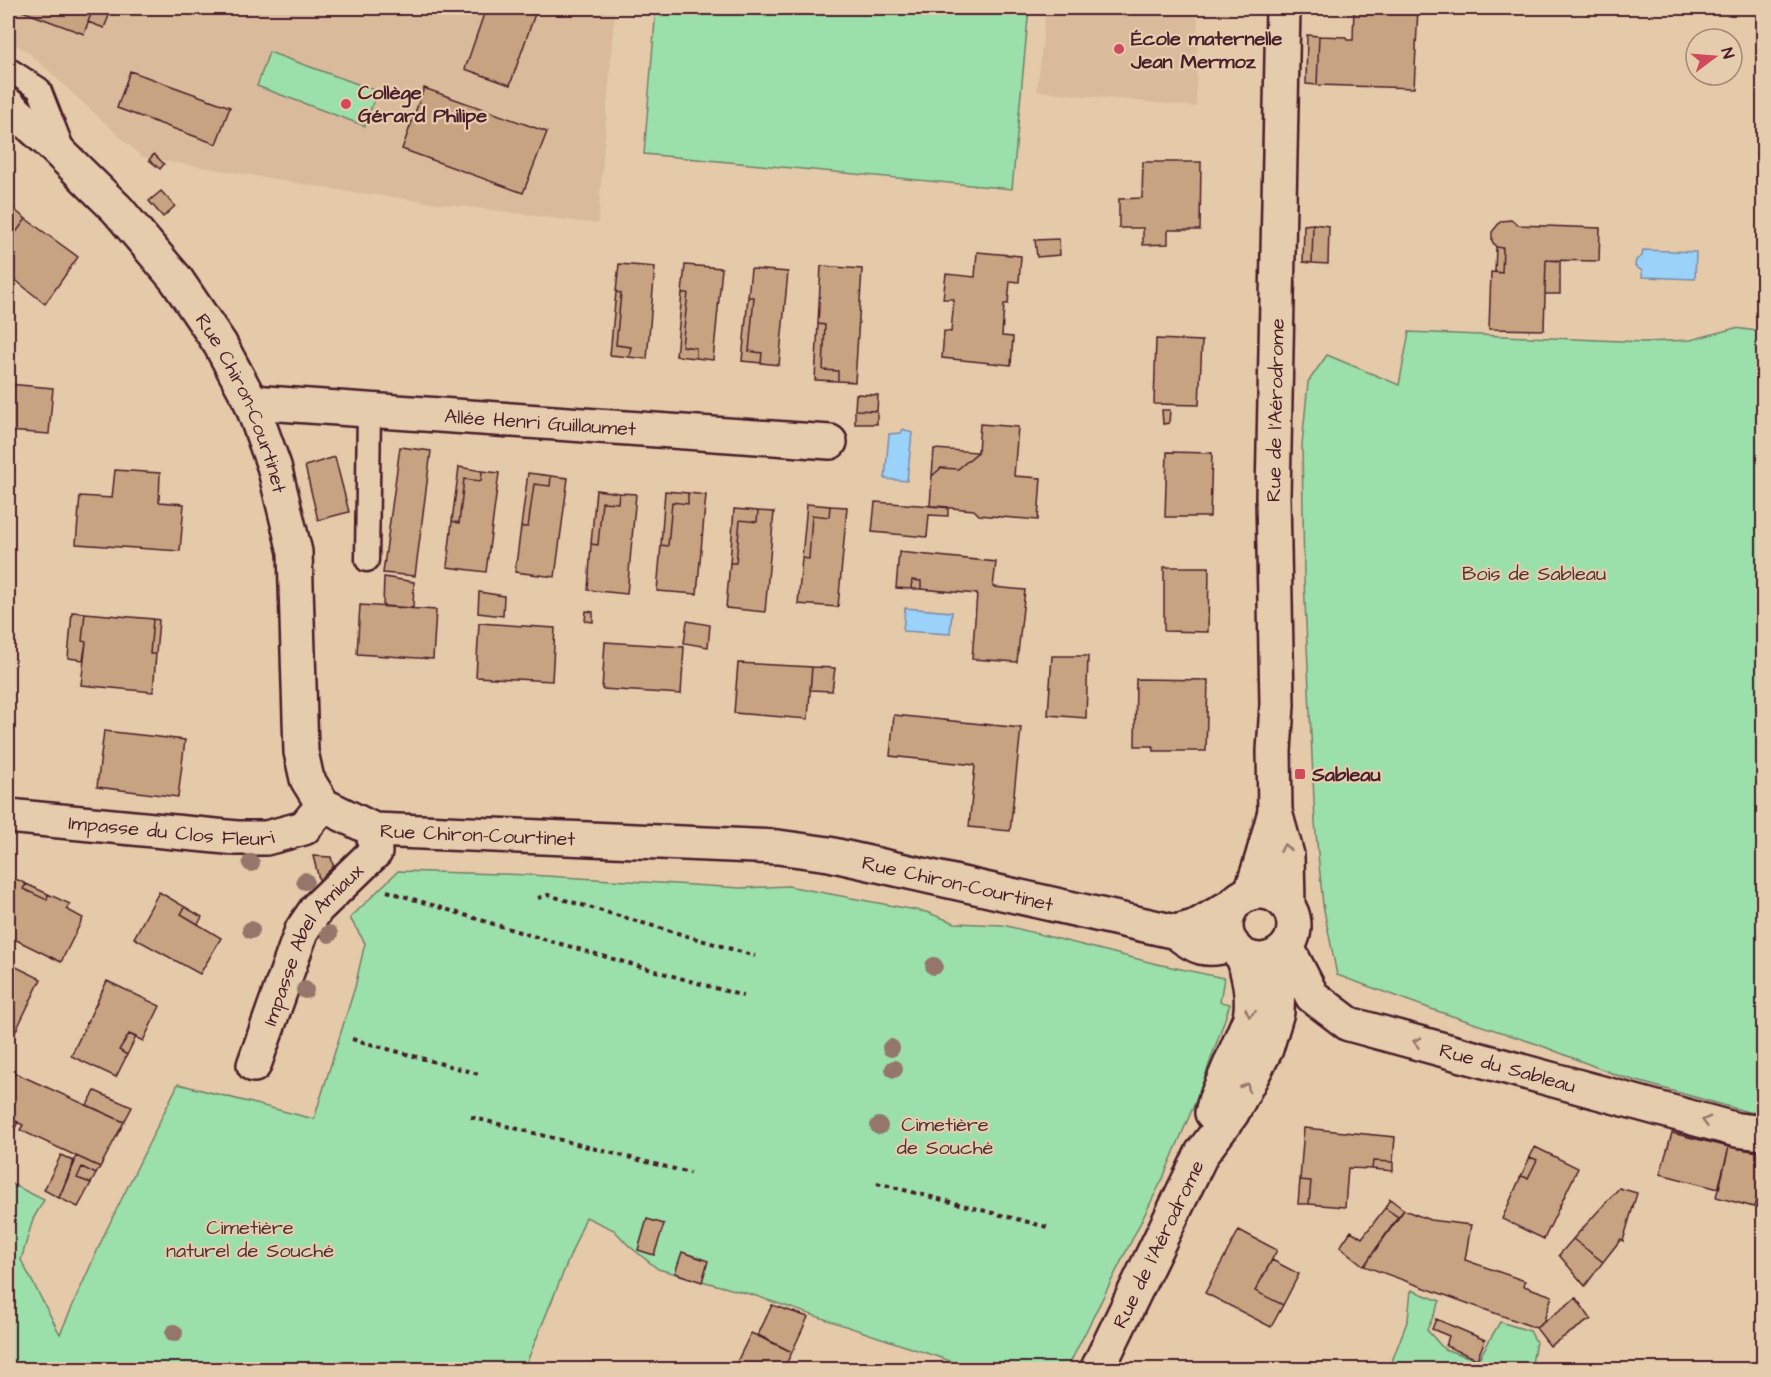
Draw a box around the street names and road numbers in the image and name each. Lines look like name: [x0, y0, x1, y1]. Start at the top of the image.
street label: Rue Chiron-Courtinet: [188, 308, 293, 496]
street label: Rue de l'Aérodrome: [1260, 318, 1292, 502]
street label: Allée Henri Guillaumet: [443, 402, 637, 444]
street label: Impasse du Clos Fleuri: [67, 809, 278, 853]
street label: Rue Chiron-Courtinet: [379, 817, 576, 853]
street label: Rue Chiron-Courtinet: [859, 849, 1056, 919]
street label: Impasse Abel Amiaux: [256, 857, 370, 1030]
street label: Rue du Sableau: [1436, 1036, 1579, 1100]
street label: Rue de l'Aérodrome: [1106, 1155, 1212, 1333]

